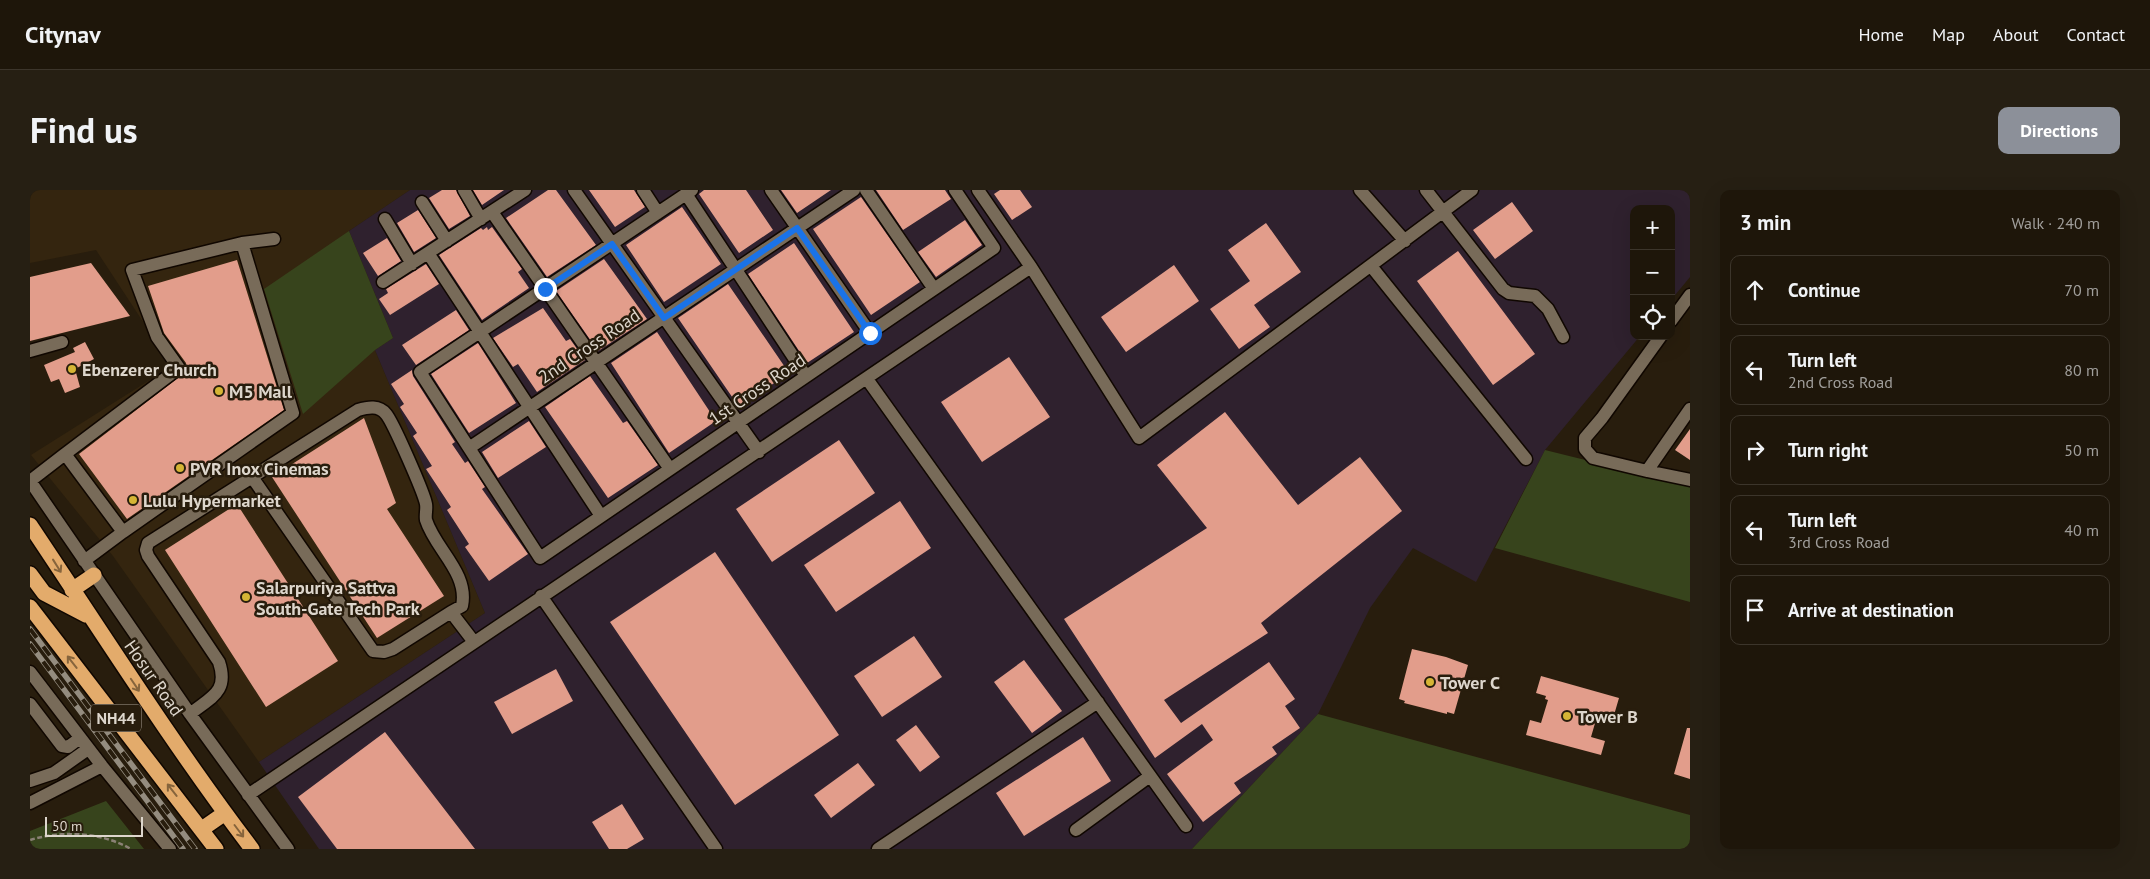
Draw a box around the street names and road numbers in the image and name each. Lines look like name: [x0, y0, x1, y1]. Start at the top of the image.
street label: 2nd Cross Road: [534, 303, 644, 389]
street label: 1st Cross Road: [704, 348, 810, 430]
street label: Hosur Road: [119, 635, 189, 721]
road number: NH44: [91, 704, 141, 732]

